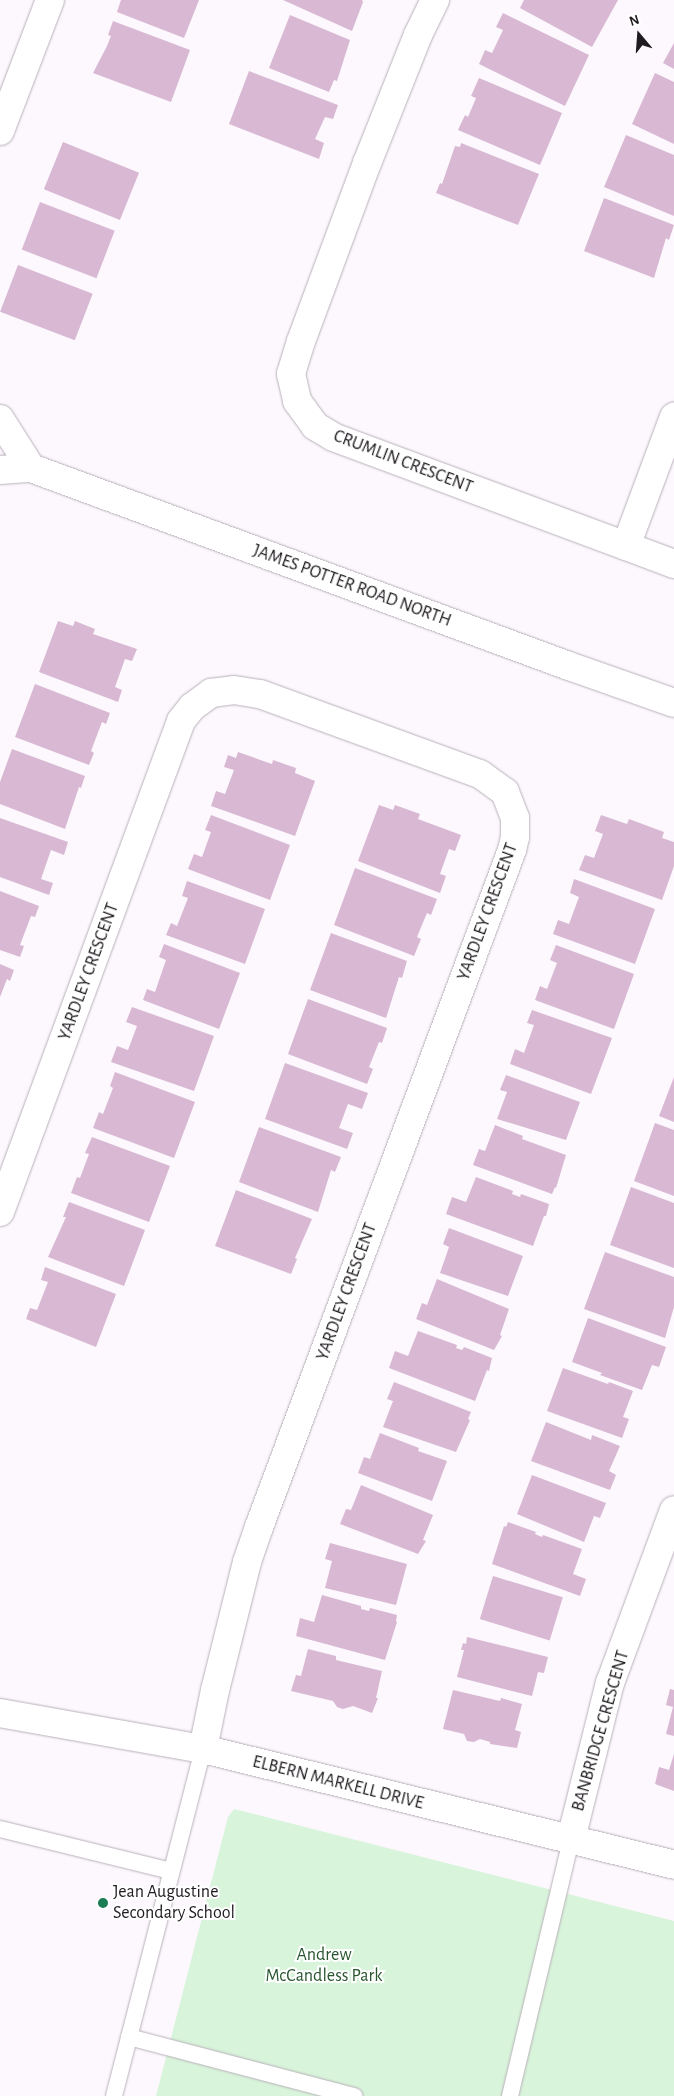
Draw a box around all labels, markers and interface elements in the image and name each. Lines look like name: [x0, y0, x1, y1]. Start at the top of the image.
north arrow: [614, 10, 664, 60]
text: N: [628, 13, 641, 29]
street label: CRUMLIN CRESCENT: [330, 425, 476, 499]
street label: JAMES POTTER ROAD NORTH: [250, 540, 454, 632]
street label: YARDLEY CRESCENT: [453, 840, 523, 984]
street label: YARDLEY CRESCENT: [54, 900, 124, 1044]
street label: YARDLEY CRESCENT: [312, 1220, 382, 1364]
street label: BANBRIDGE CRESCENT: [568, 1648, 634, 1814]
street label: ELBERN MARKELL DRIVE: [250, 1751, 426, 1815]
place label: Jean Augustine Secondary School: [113, 1882, 235, 1925]
marker: Jean Augustine Secondary School: [97, 1897, 109, 1909]
park label: Andrew McCandless Park: [266, 1945, 382, 1988]

